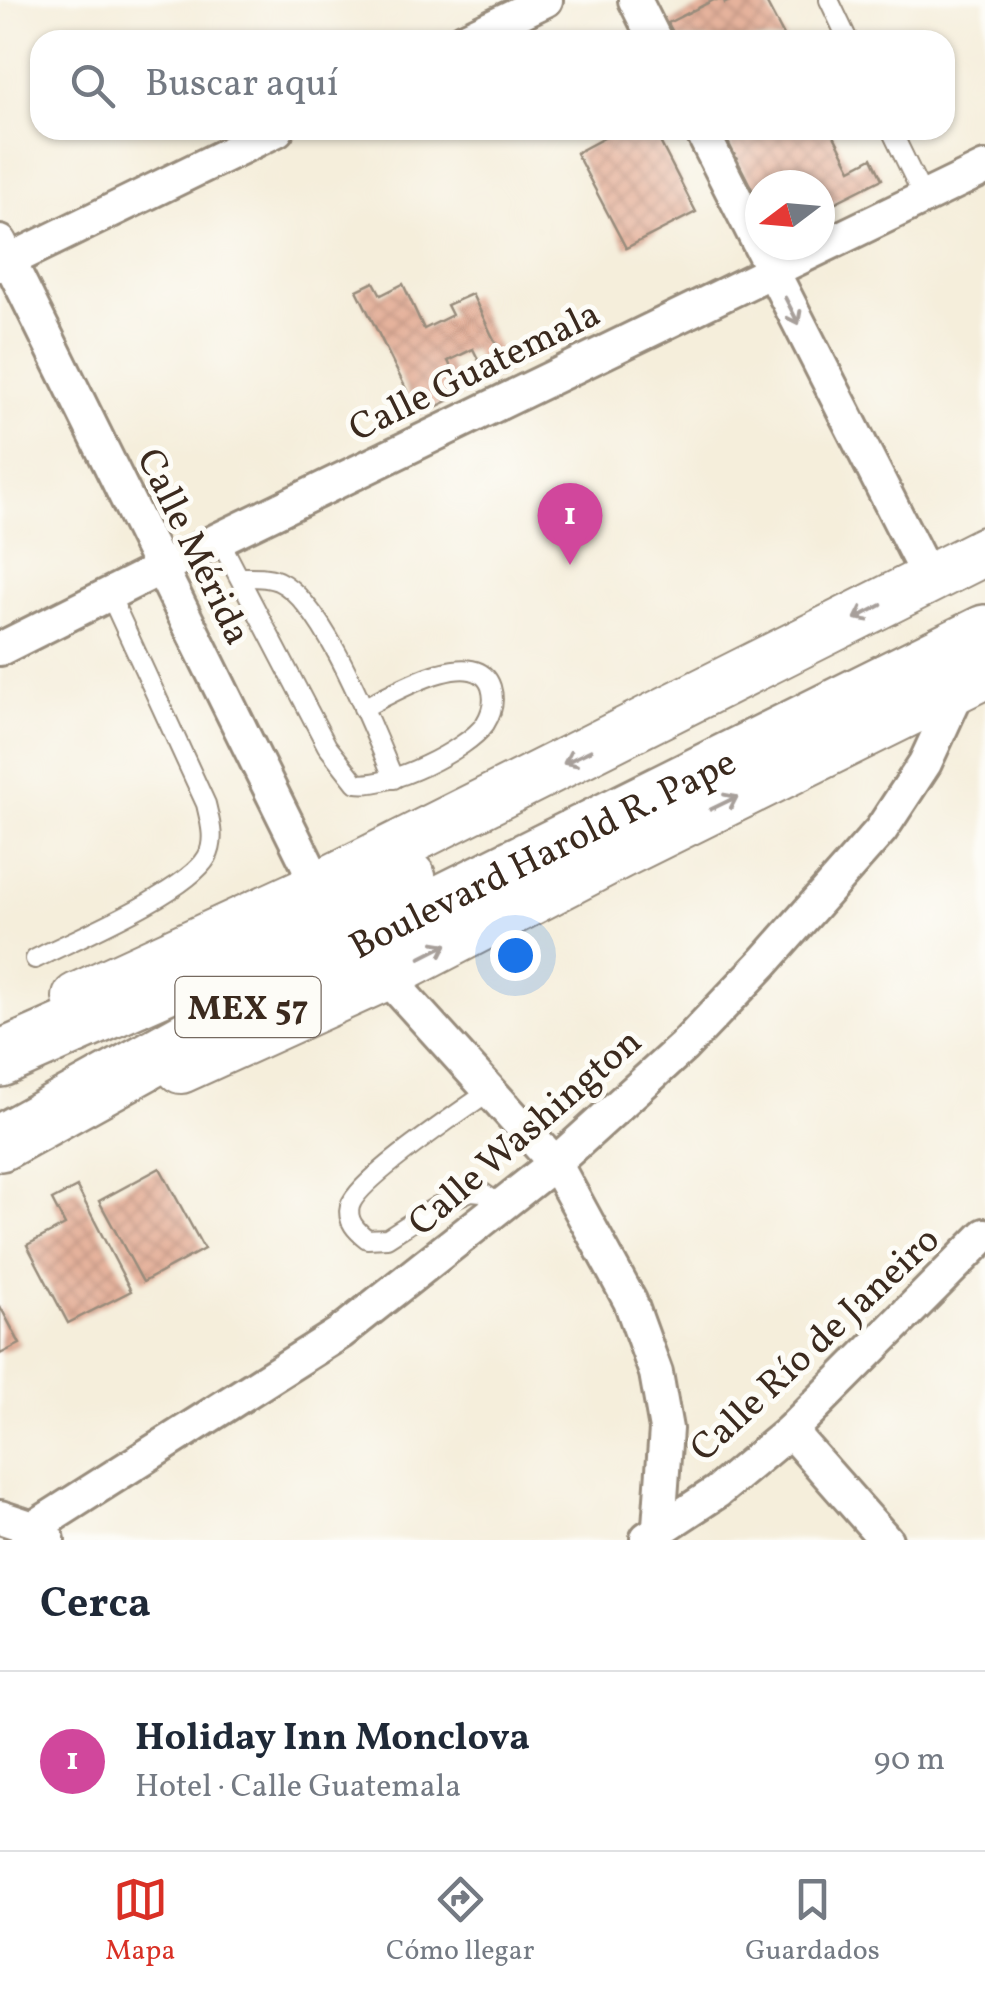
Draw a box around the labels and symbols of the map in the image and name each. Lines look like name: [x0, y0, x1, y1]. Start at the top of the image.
north arrow: [745, 170, 835, 260]
street label: Calle Guatemala: [341, 289, 610, 457]
one-way arrow: [783, 295, 802, 325]
street label: Calle Mérida: [121, 440, 262, 655]
pin: 1: [538, 482, 602, 565]
one-way arrow: [853, 603, 883, 622]
street label: Boulevard Harold R. Pape: [341, 738, 746, 974]
one-way arrow: [563, 749, 593, 768]
one-way arrow: [708, 793, 738, 812]
your location: [490, 930, 541, 981]
one-way arrow: [419, 941, 448, 960]
road number: MEX 57: [176, 977, 320, 1037]
street label: Calle Washington: [398, 1017, 654, 1250]
street label: Calle Río de Janeiro: [680, 1216, 953, 1475]

